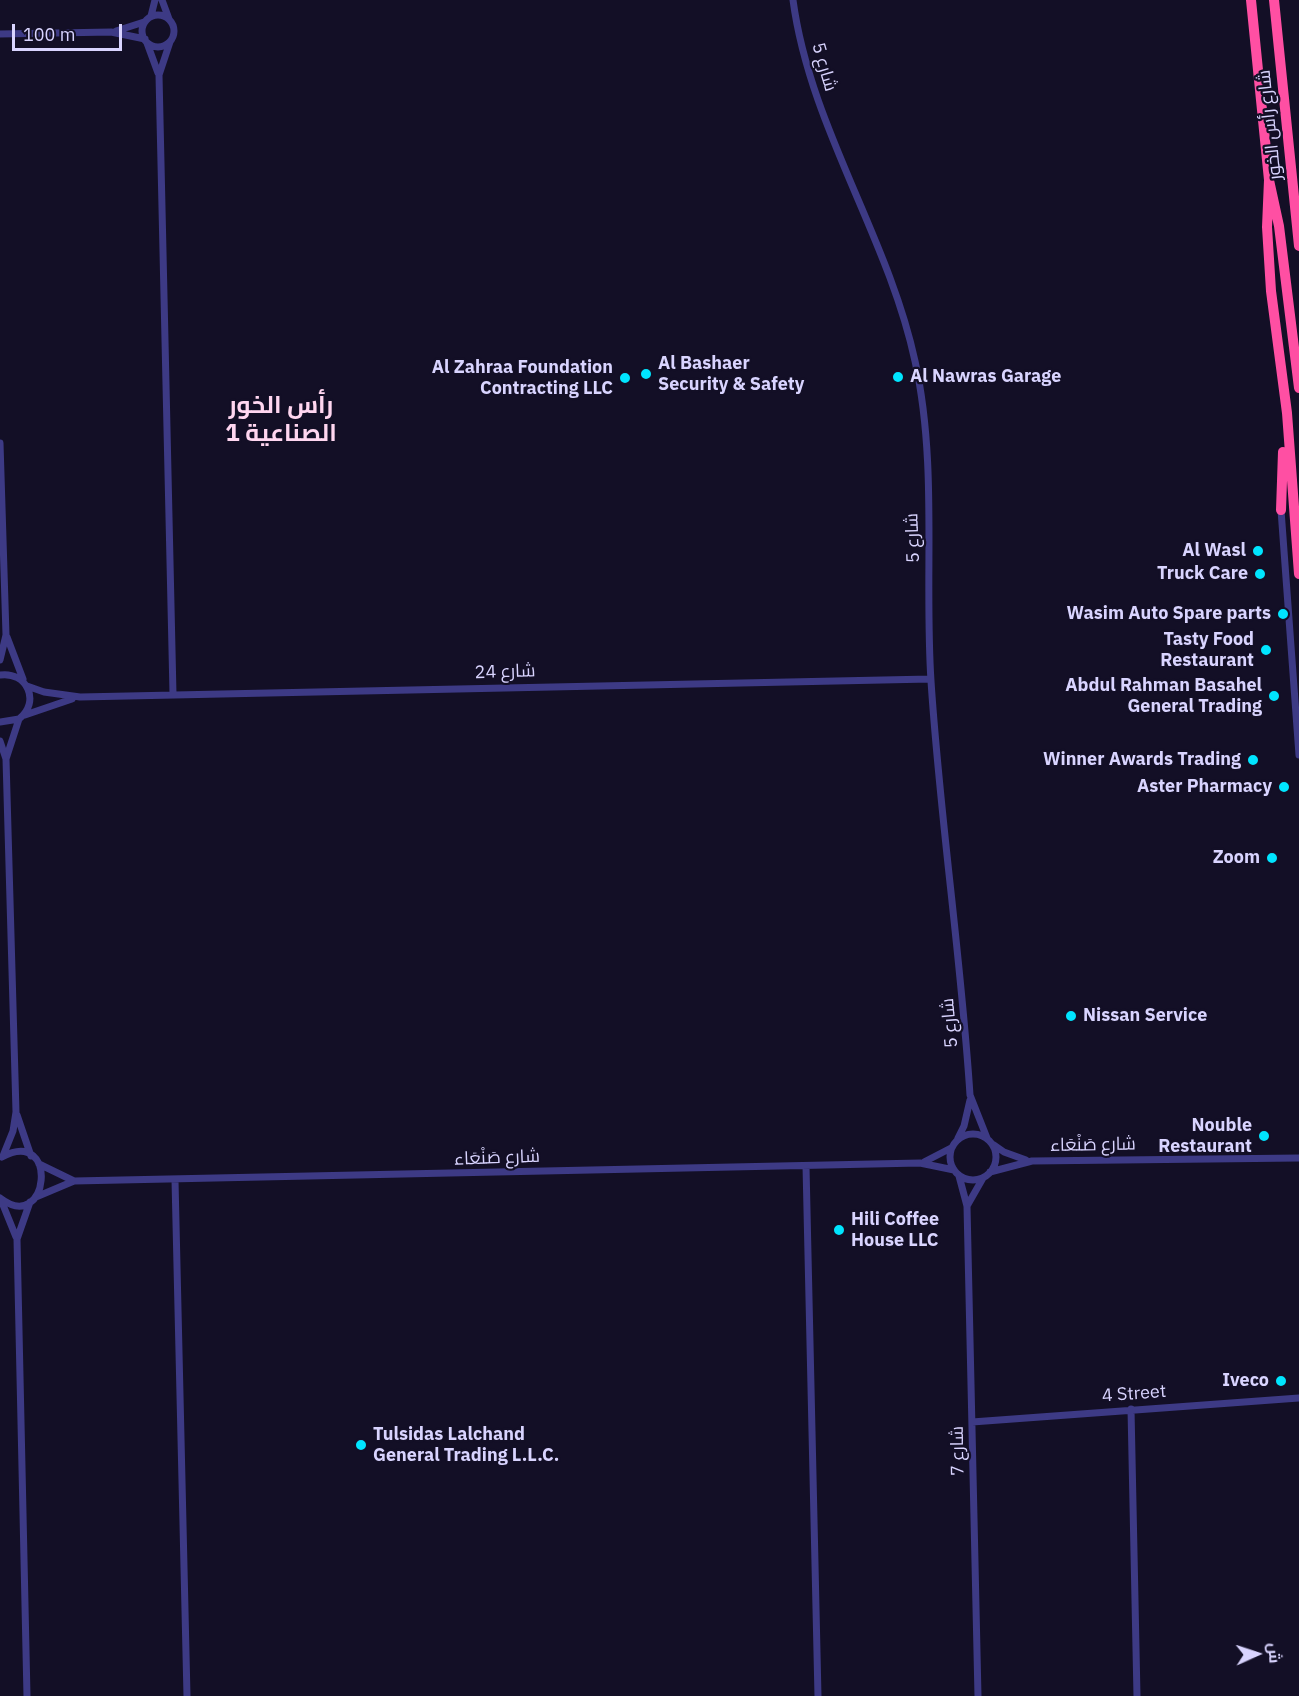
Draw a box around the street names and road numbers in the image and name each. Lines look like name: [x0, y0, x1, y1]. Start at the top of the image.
street label: شارع 5: [807, 40, 841, 94]
street label: شارع رأس الخور: [1253, 69, 1287, 181]
street label: شارع 5: [901, 513, 925, 563]
street label: شارع 24: [474, 660, 536, 684]
street label: شارع 5: [937, 997, 963, 1049]
street label: شارع صَنْعَاء: [1050, 1133, 1136, 1157]
street label: شارع صَنْعَاء: [454, 1146, 540, 1170]
street label: 4 Street: [1101, 1381, 1167, 1407]
street label: شارع 7: [947, 1426, 969, 1476]

